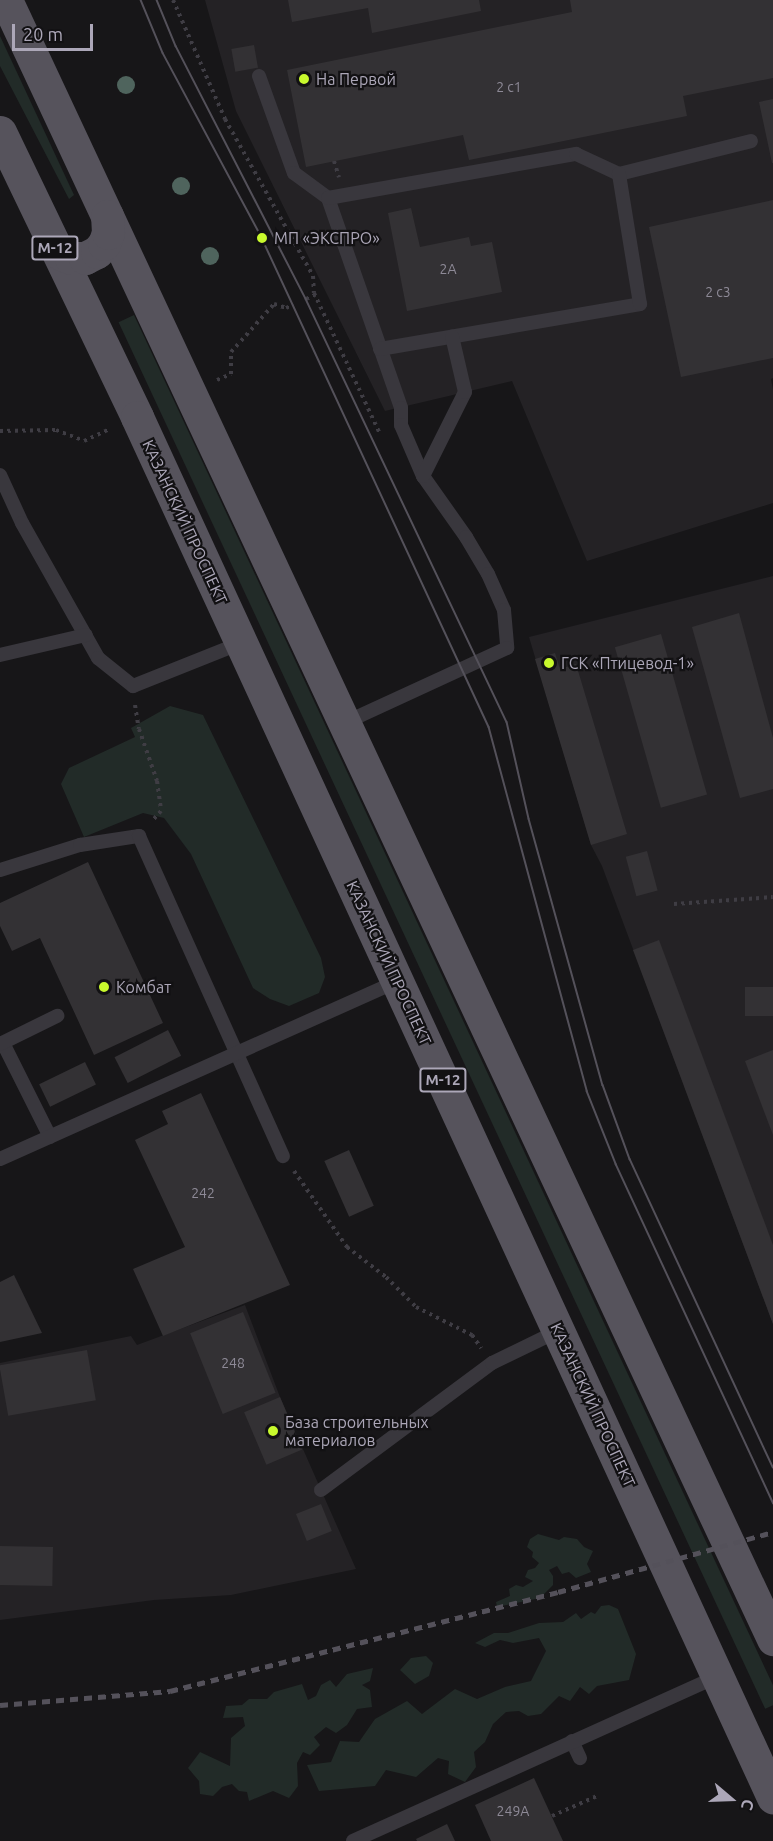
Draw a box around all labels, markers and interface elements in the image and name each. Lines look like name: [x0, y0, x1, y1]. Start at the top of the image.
scale bar: [15, 12, 96, 50]
text: 20 m: [23, 24, 63, 44]
place label: На Первой: [316, 69, 396, 89]
marker: На Первой: [297, 72, 311, 86]
house number: 2 с1: [496, 79, 522, 95]
place label: МП «ЭКСПРО»: [274, 228, 380, 248]
marker: МП «ЭКСПРО»: [255, 231, 269, 245]
road number: М-12: [31, 236, 79, 260]
house number: 2А: [440, 261, 456, 277]
house number: 2 с3: [705, 284, 731, 300]
street label: КАЗАНСКИЙ ПРОСПЕКТ: [138, 437, 232, 607]
place label: ГСК «Птицевод-1»: [561, 653, 694, 673]
marker: ГСК «Птицевод-1»: [542, 656, 556, 670]
street label: КАЗАНСКИЙ ПРОСПЕКТ: [342, 878, 436, 1048]
place label: Комбат: [116, 977, 171, 997]
marker: Комбат: [97, 980, 111, 994]
road number: М-12: [419, 1068, 467, 1092]
house number: 242: [191, 1185, 215, 1201]
street label: КАЗАНСКИЙ ПРОСПЕКТ: [546, 1320, 640, 1490]
house number: 248: [221, 1355, 245, 1371]
place label: База строительных материалов: [285, 1412, 428, 1450]
marker: База строительных материалов: [266, 1424, 280, 1438]
north arrow: [701, 1769, 761, 1829]
text: С: [738, 1797, 758, 1813]
house number: 249А: [497, 1803, 529, 1819]

